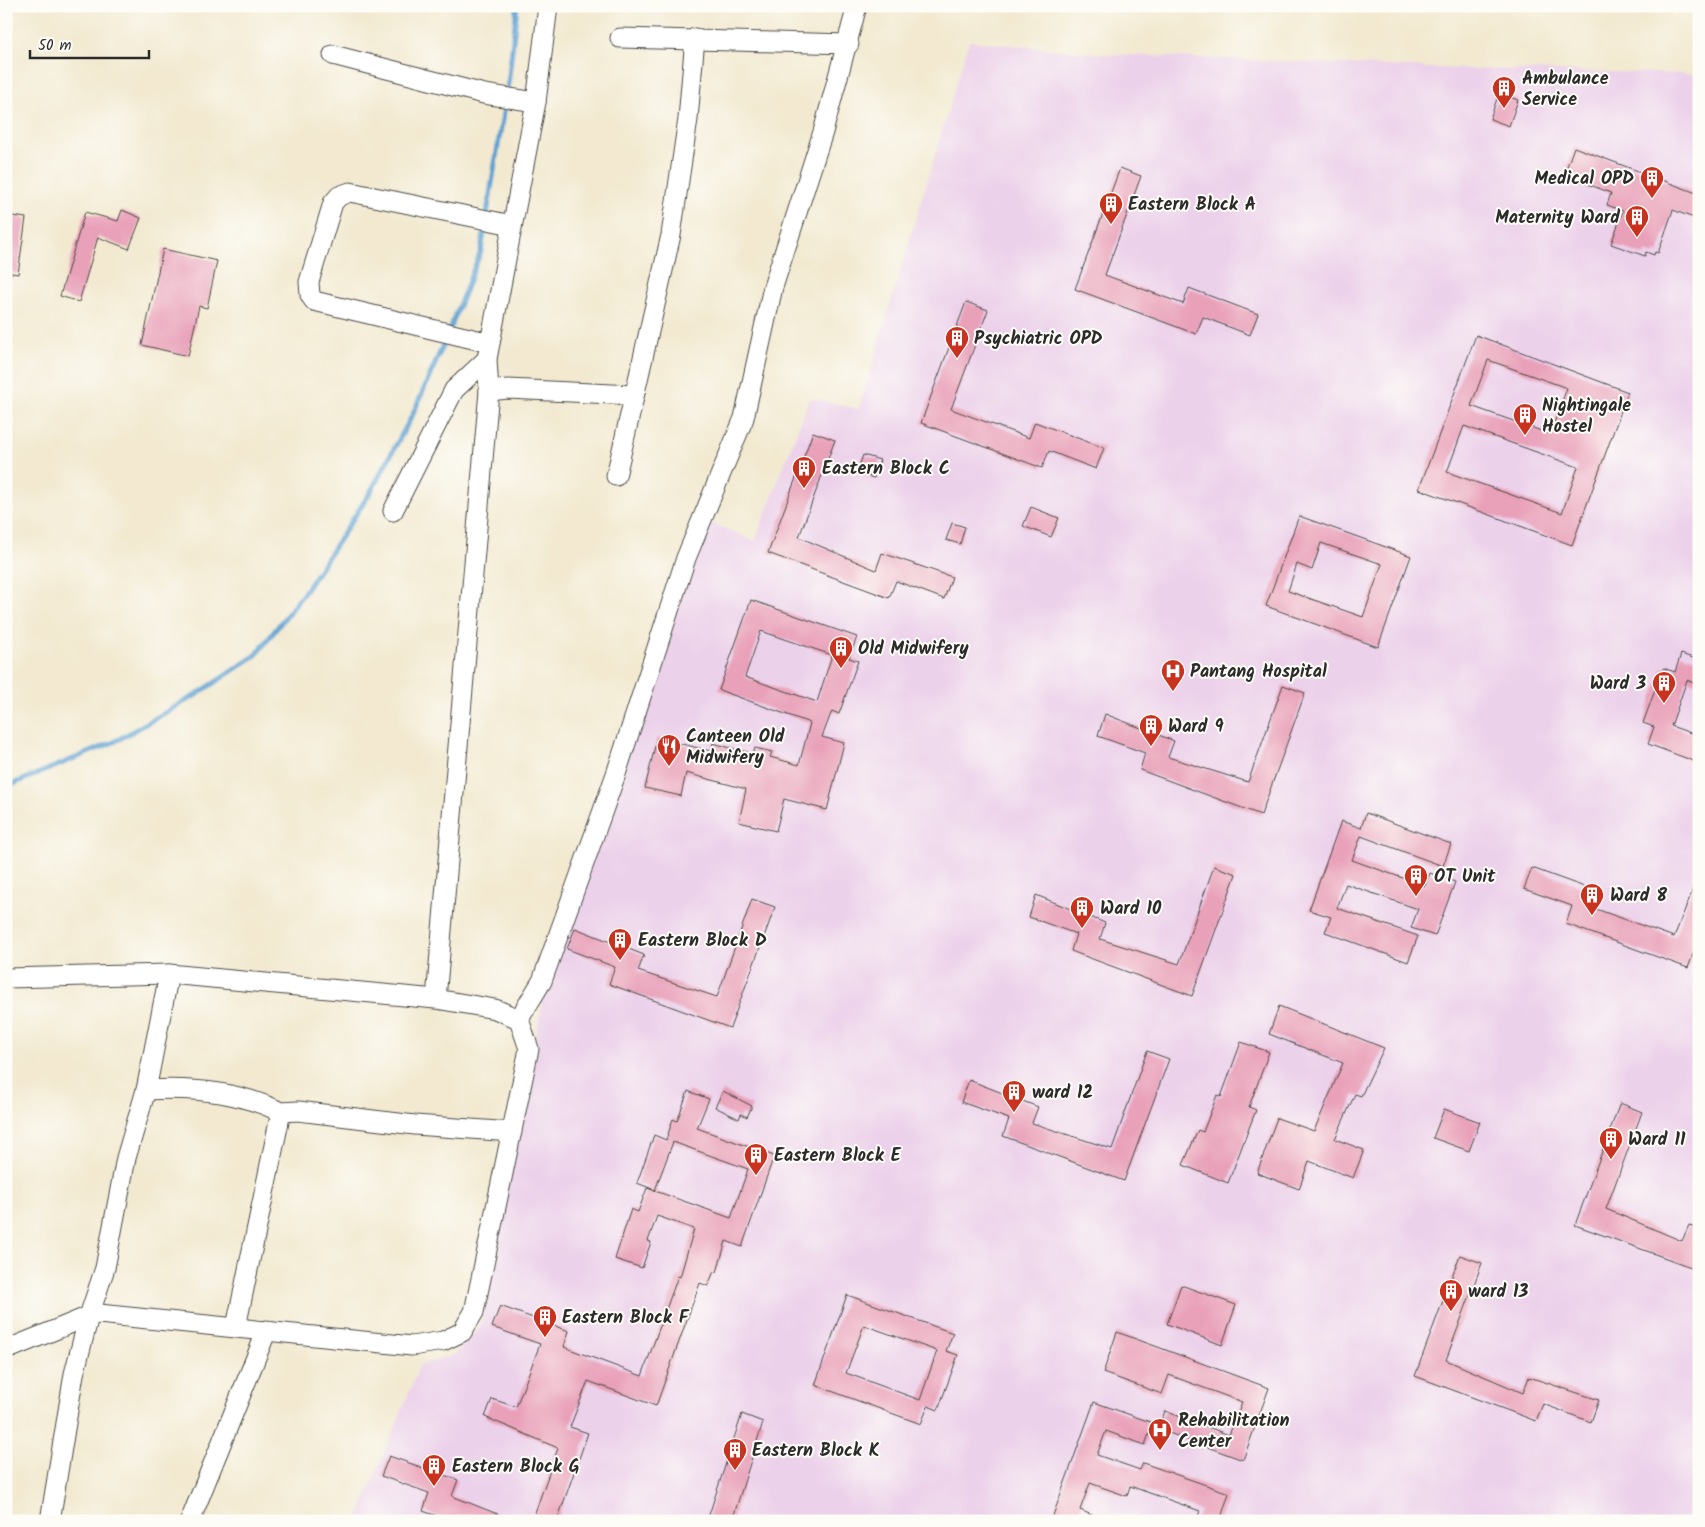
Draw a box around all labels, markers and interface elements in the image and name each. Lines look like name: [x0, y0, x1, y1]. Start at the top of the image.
scale bar: [30, 28, 149, 60]
text: 50 m: [38, 34, 72, 58]
place label: Ambulance Service: [1522, 65, 1609, 115]
building icon: Ambulance Service: [1491, 75, 1517, 109]
place label: Medical OPD: [1535, 165, 1634, 194]
building icon: Medical OPD: [1639, 165, 1665, 199]
building icon: Eastern Block A: [1098, 191, 1124, 225]
place label: Eastern Block A: [1128, 191, 1256, 220]
place label: Maternity Ward: [1495, 204, 1620, 233]
building icon: Maternity Ward: [1624, 204, 1650, 238]
building icon: Psychiatric OPD: [944, 325, 970, 359]
place label: Psychiatric OPD: [974, 325, 1103, 354]
place label: Nightingale Hostel: [1542, 392, 1631, 442]
building icon: Nightingale Hostel: [1512, 402, 1538, 436]
building icon: Eastern Block C: [791, 455, 817, 489]
place label: Eastern Block C: [822, 455, 950, 484]
building icon: Old Midwifery: [828, 635, 854, 669]
place label: Old Midwifery: [858, 635, 969, 664]
hospital icon: Pantang Hospital: [1160, 658, 1186, 692]
place label: Pantang Hospital: [1190, 658, 1327, 687]
place label: Ward 3: [1590, 670, 1646, 699]
building icon: Ward 3: [1651, 670, 1677, 704]
building icon: Ward 9: [1138, 713, 1164, 747]
place label: Ward 9: [1168, 713, 1224, 742]
place label: Canteen Old Midwifery: [686, 723, 785, 773]
restaurant icon: Canteen Old Midwifery: [656, 733, 682, 767]
building icon: OT Unit: [1403, 863, 1429, 897]
place label: OT Unit: [1434, 863, 1496, 892]
building icon: Ward 8: [1579, 882, 1605, 916]
place label: Ward 8: [1610, 882, 1667, 911]
building icon: Ward 10: [1069, 895, 1095, 929]
place label: Ward 10: [1100, 895, 1162, 924]
building icon: Eastern Block D: [607, 927, 633, 961]
place label: Eastern Block D: [638, 927, 767, 956]
building icon: ward 12: [1001, 1079, 1027, 1113]
place label: ward 12: [1032, 1079, 1093, 1108]
building icon: Ward 11: [1598, 1126, 1624, 1160]
place label: Ward 11: [1628, 1126, 1686, 1155]
building icon: Eastern Block E: [743, 1142, 769, 1176]
place label: Eastern Block E: [774, 1142, 902, 1171]
building icon: ward 13: [1438, 1278, 1464, 1312]
place label: ward 13: [1468, 1278, 1529, 1307]
building icon: Eastern Block F: [532, 1304, 558, 1338]
place label: Eastern Block F: [562, 1304, 690, 1333]
place label: Rehabilitation Center: [1178, 1407, 1290, 1457]
hospital icon: Rehabilitation Center: [1147, 1417, 1173, 1451]
building icon: Eastern Block K: [722, 1437, 748, 1471]
place label: Eastern Block K: [752, 1437, 880, 1466]
building icon: Eastern Block G: [421, 1453, 447, 1487]
place label: Eastern Block G: [452, 1453, 579, 1482]

